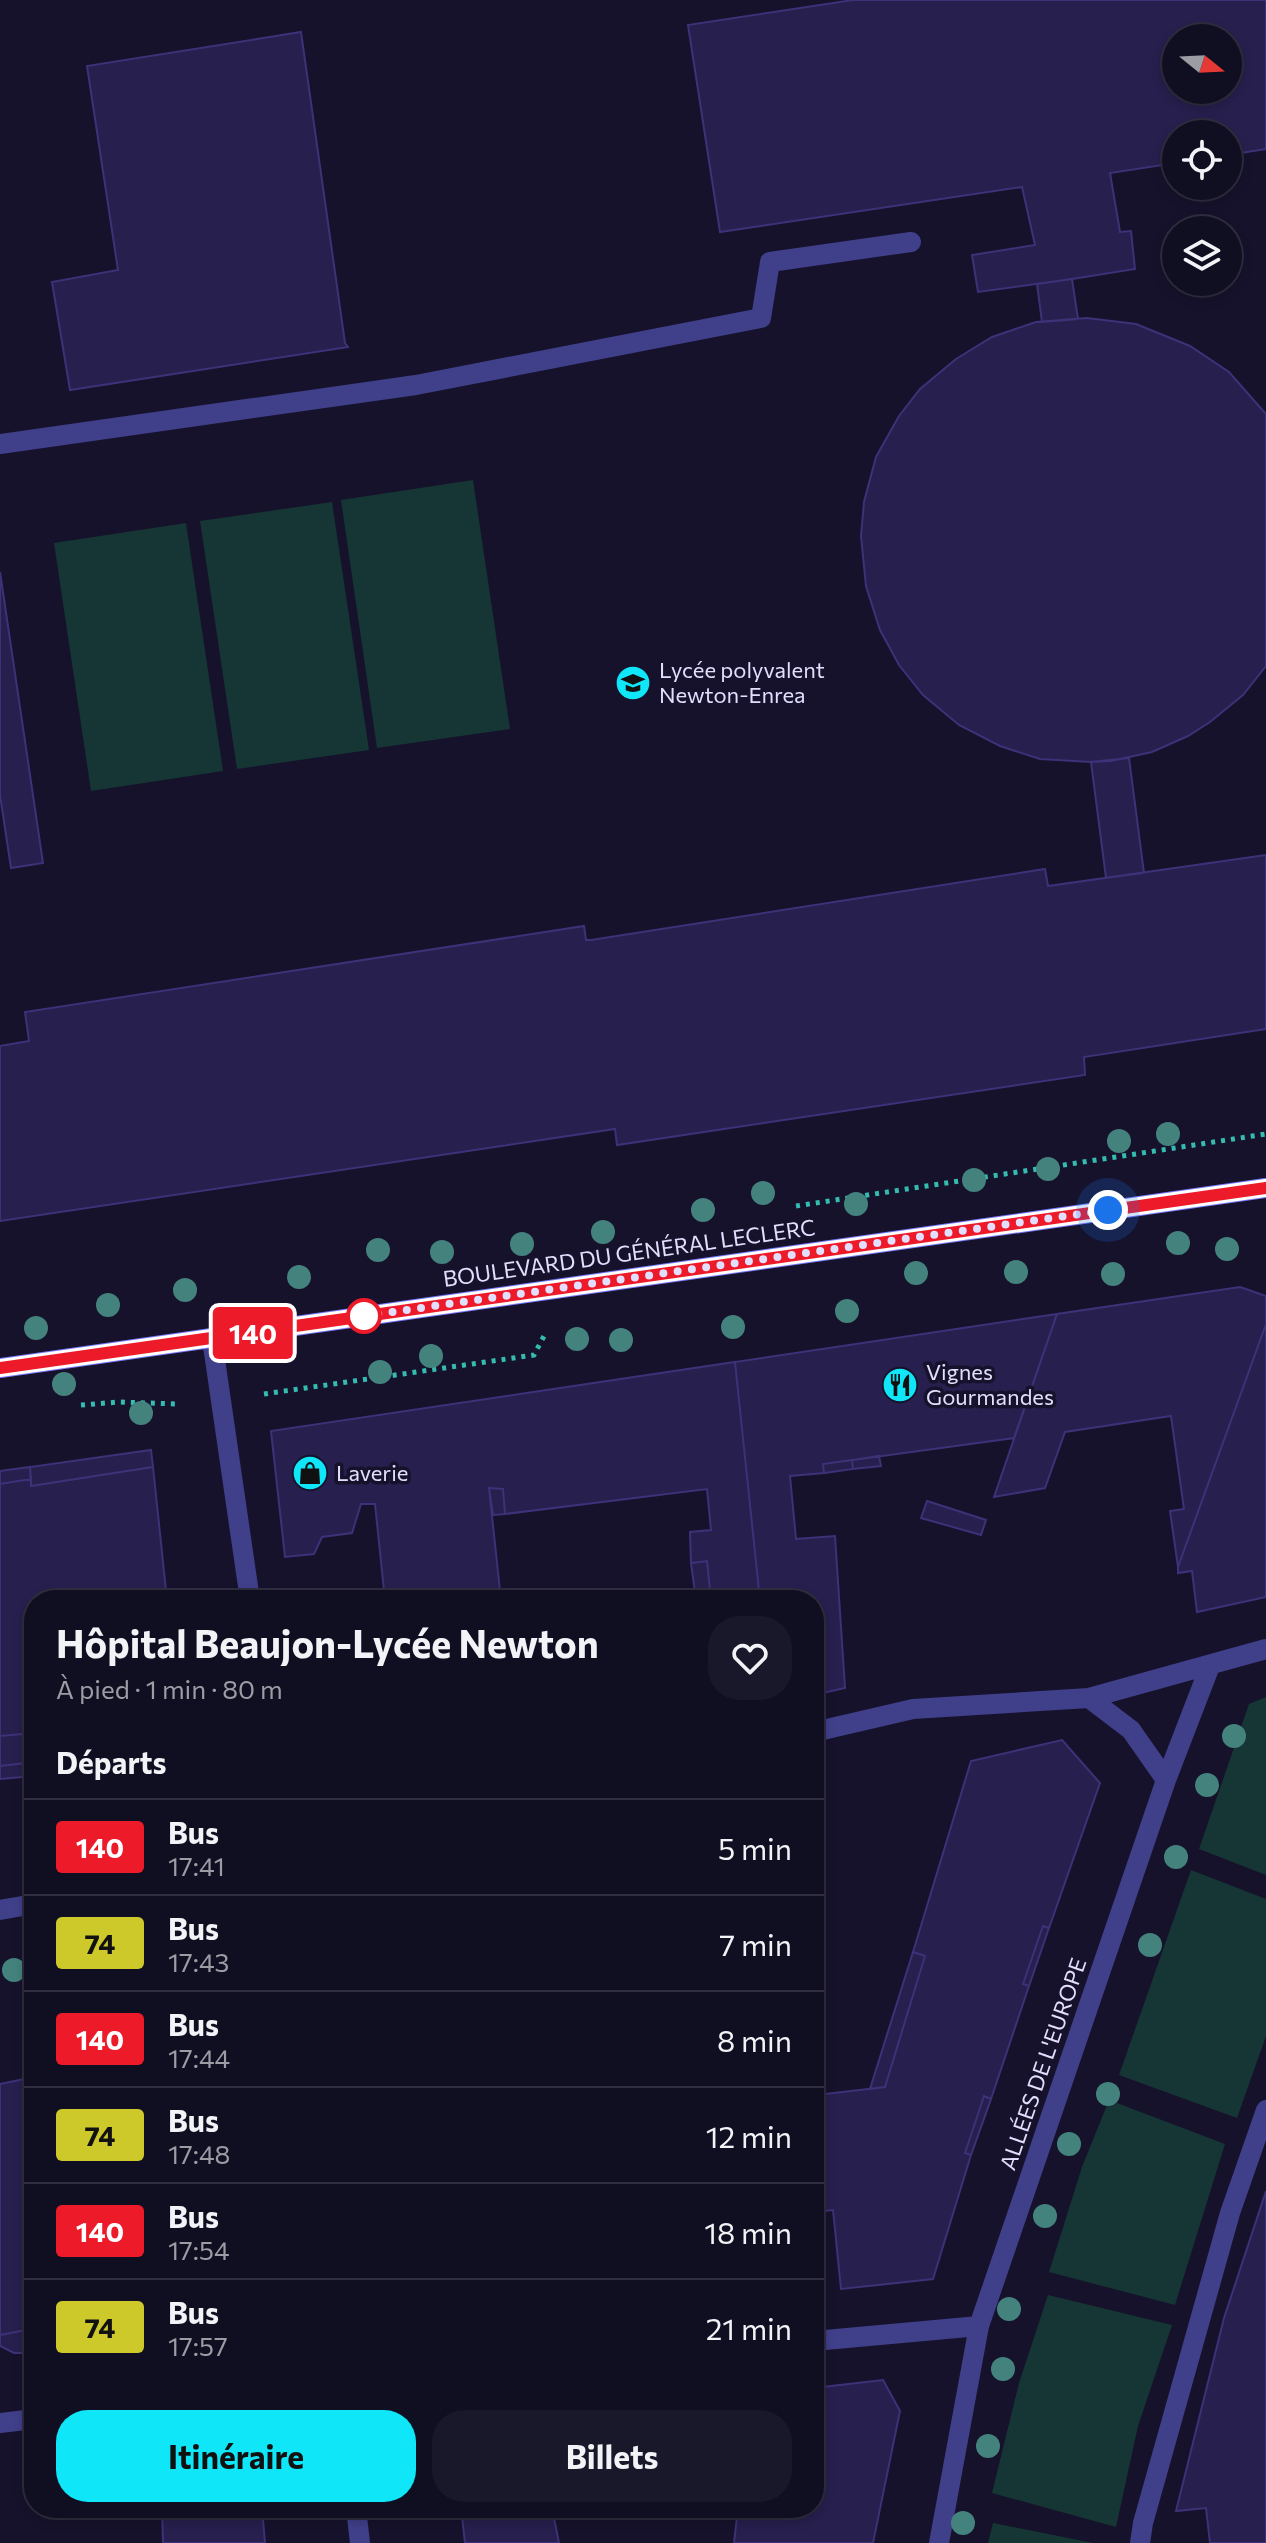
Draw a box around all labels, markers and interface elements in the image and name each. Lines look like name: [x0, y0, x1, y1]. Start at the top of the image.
north arrow: [1162, 24, 1242, 104]
map controls: [1162, 24, 1242, 296]
button: locate: [1162, 120, 1242, 200]
button: layers: [1162, 216, 1242, 296]
place label: Lycée polyvalent Newton-Enrea: [659, 656, 825, 708]
school or university icon: Lycée polyvalent Newton-Enrea: [614, 664, 652, 702]
your location: [1088, 1190, 1128, 1230]
street label: BOULEVARD DU GÉNÉRAL LECLERC: [441, 1213, 817, 1292]
unlabelled marker: [347, 1299, 381, 1333]
line badge: 140: [207, 1307, 299, 1359]
text: 140: [229, 1316, 277, 1350]
place label: Vignes Gourmandes: [926, 1358, 1054, 1410]
restaurant icon: Vignes Gourmandes: [881, 1366, 919, 1404]
shop icon: Laverie: [291, 1454, 329, 1492]
place label: Laverie: [336, 1459, 408, 1486]
button: heart: [708, 1616, 792, 1700]
text: Hôpital Beaujon-Lycée Newton: [56, 1619, 599, 1666]
text: À pied · 1 min · 80 m: [56, 1673, 283, 1704]
text: Départs: [56, 1743, 166, 1780]
text: Bus: [168, 1813, 219, 1850]
text: 5 min: [718, 1829, 792, 1866]
text: 140: [76, 1830, 124, 1864]
text: 17:41: [168, 1850, 225, 1881]
text: Bus: [168, 1909, 219, 1946]
text: 7 min: [719, 1925, 792, 1962]
text: 74: [85, 1926, 115, 1960]
text: 17:43: [168, 1946, 229, 1977]
street label: ALLÉES DE L'EUROPE: [994, 1954, 1092, 2173]
text: Bus: [168, 2005, 219, 2042]
text: 8 min: [717, 2021, 792, 2058]
text: 140: [76, 2022, 124, 2056]
text: 17:44: [168, 2042, 230, 2073]
text: Bus: [168, 2101, 219, 2138]
text: 12 min: [706, 2117, 792, 2154]
text: 74: [85, 2118, 115, 2152]
text: 17:48: [168, 2138, 230, 2169]
text: Bus: [168, 2197, 219, 2234]
text: 18 min: [704, 2213, 792, 2250]
text: 140: [76, 2214, 124, 2248]
text: 17:54: [168, 2234, 230, 2265]
text: Bus: [168, 2293, 219, 2330]
text: 21 min: [706, 2309, 792, 2346]
text: 74: [85, 2310, 115, 2344]
text: 17:57: [168, 2330, 228, 2361]
button: Itinéraire: [56, 2410, 416, 2502]
button: Billets: [432, 2410, 792, 2502]

